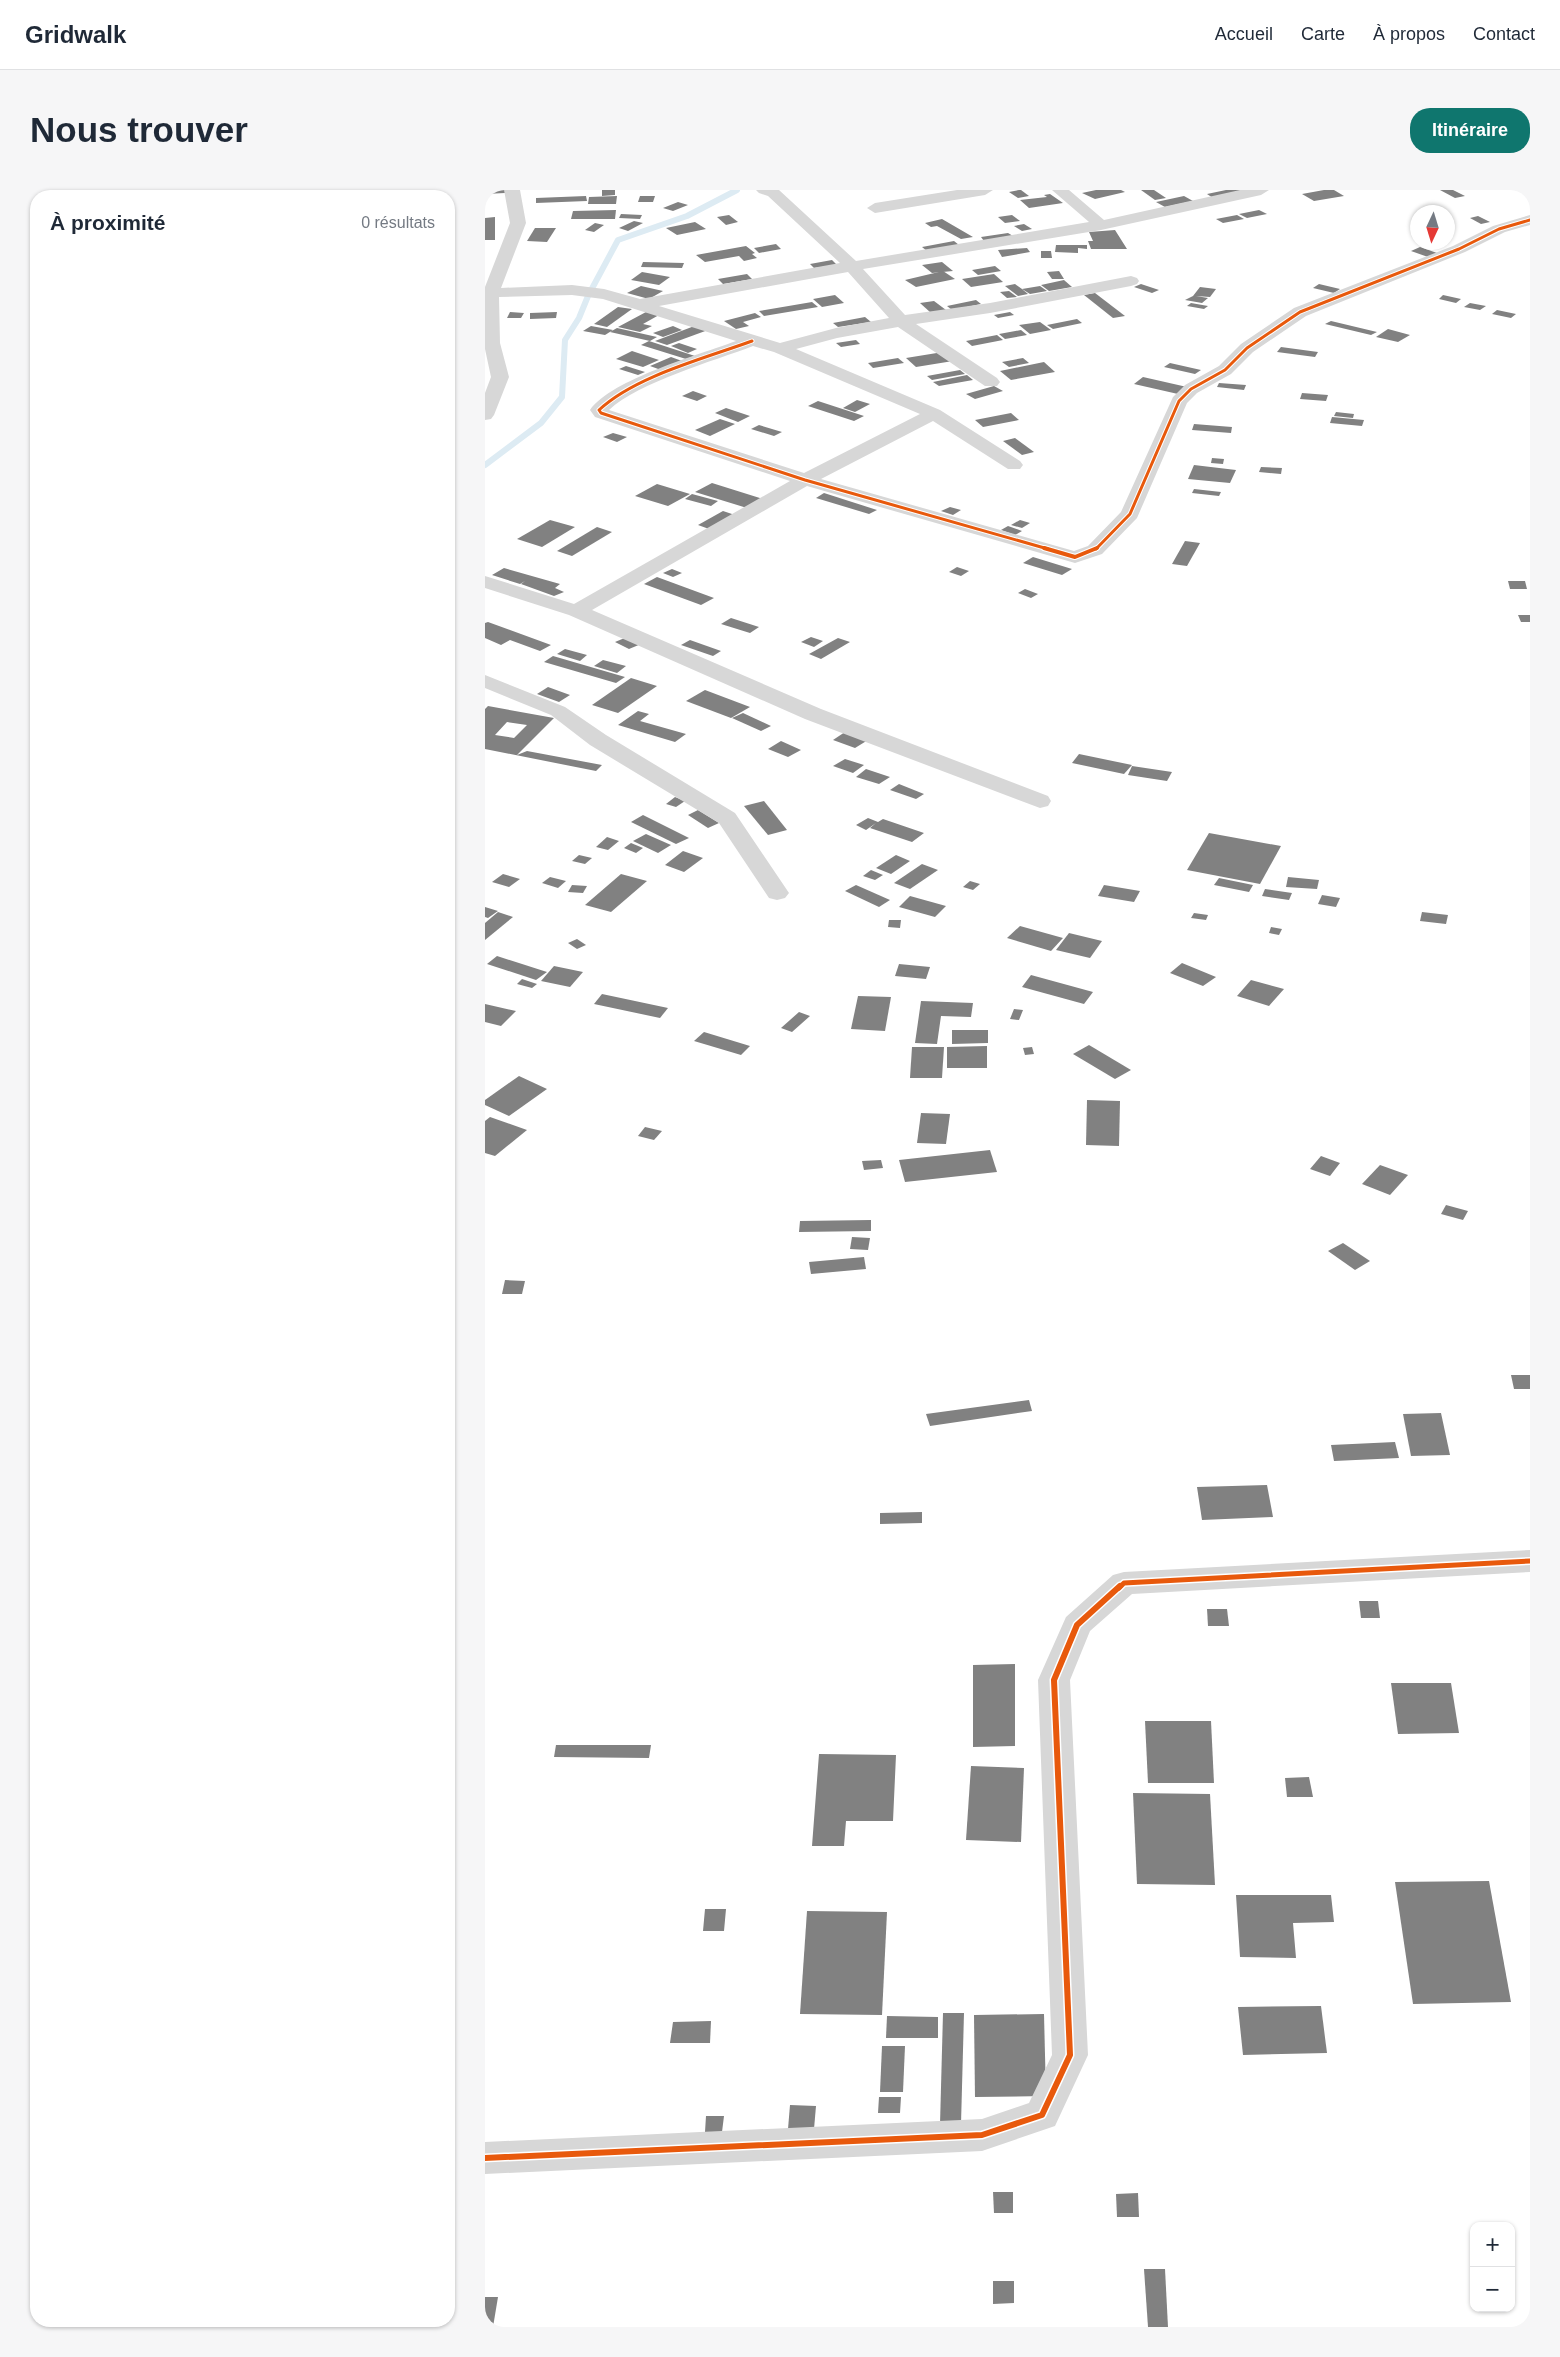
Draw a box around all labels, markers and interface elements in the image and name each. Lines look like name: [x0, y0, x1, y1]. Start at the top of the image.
text: Gridwalk: [25, 21, 126, 48]
text: Accueil: [1215, 24, 1273, 44]
text: Carte: [1301, 24, 1345, 44]
text: À propos: [1373, 24, 1445, 44]
text: Contact: [1473, 24, 1535, 44]
button: Itinéraire: [1410, 108, 1530, 153]
text: Nous trouver: [30, 110, 248, 149]
north arrow: [1410, 205, 1455, 250]
text: À proximité: [50, 211, 166, 234]
text: 0 résultats: [361, 214, 435, 231]
map controls: [1470, 2222, 1515, 2312]
button: +: [1470, 2222, 1515, 2267]
button: −: [1470, 2267, 1515, 2312]

